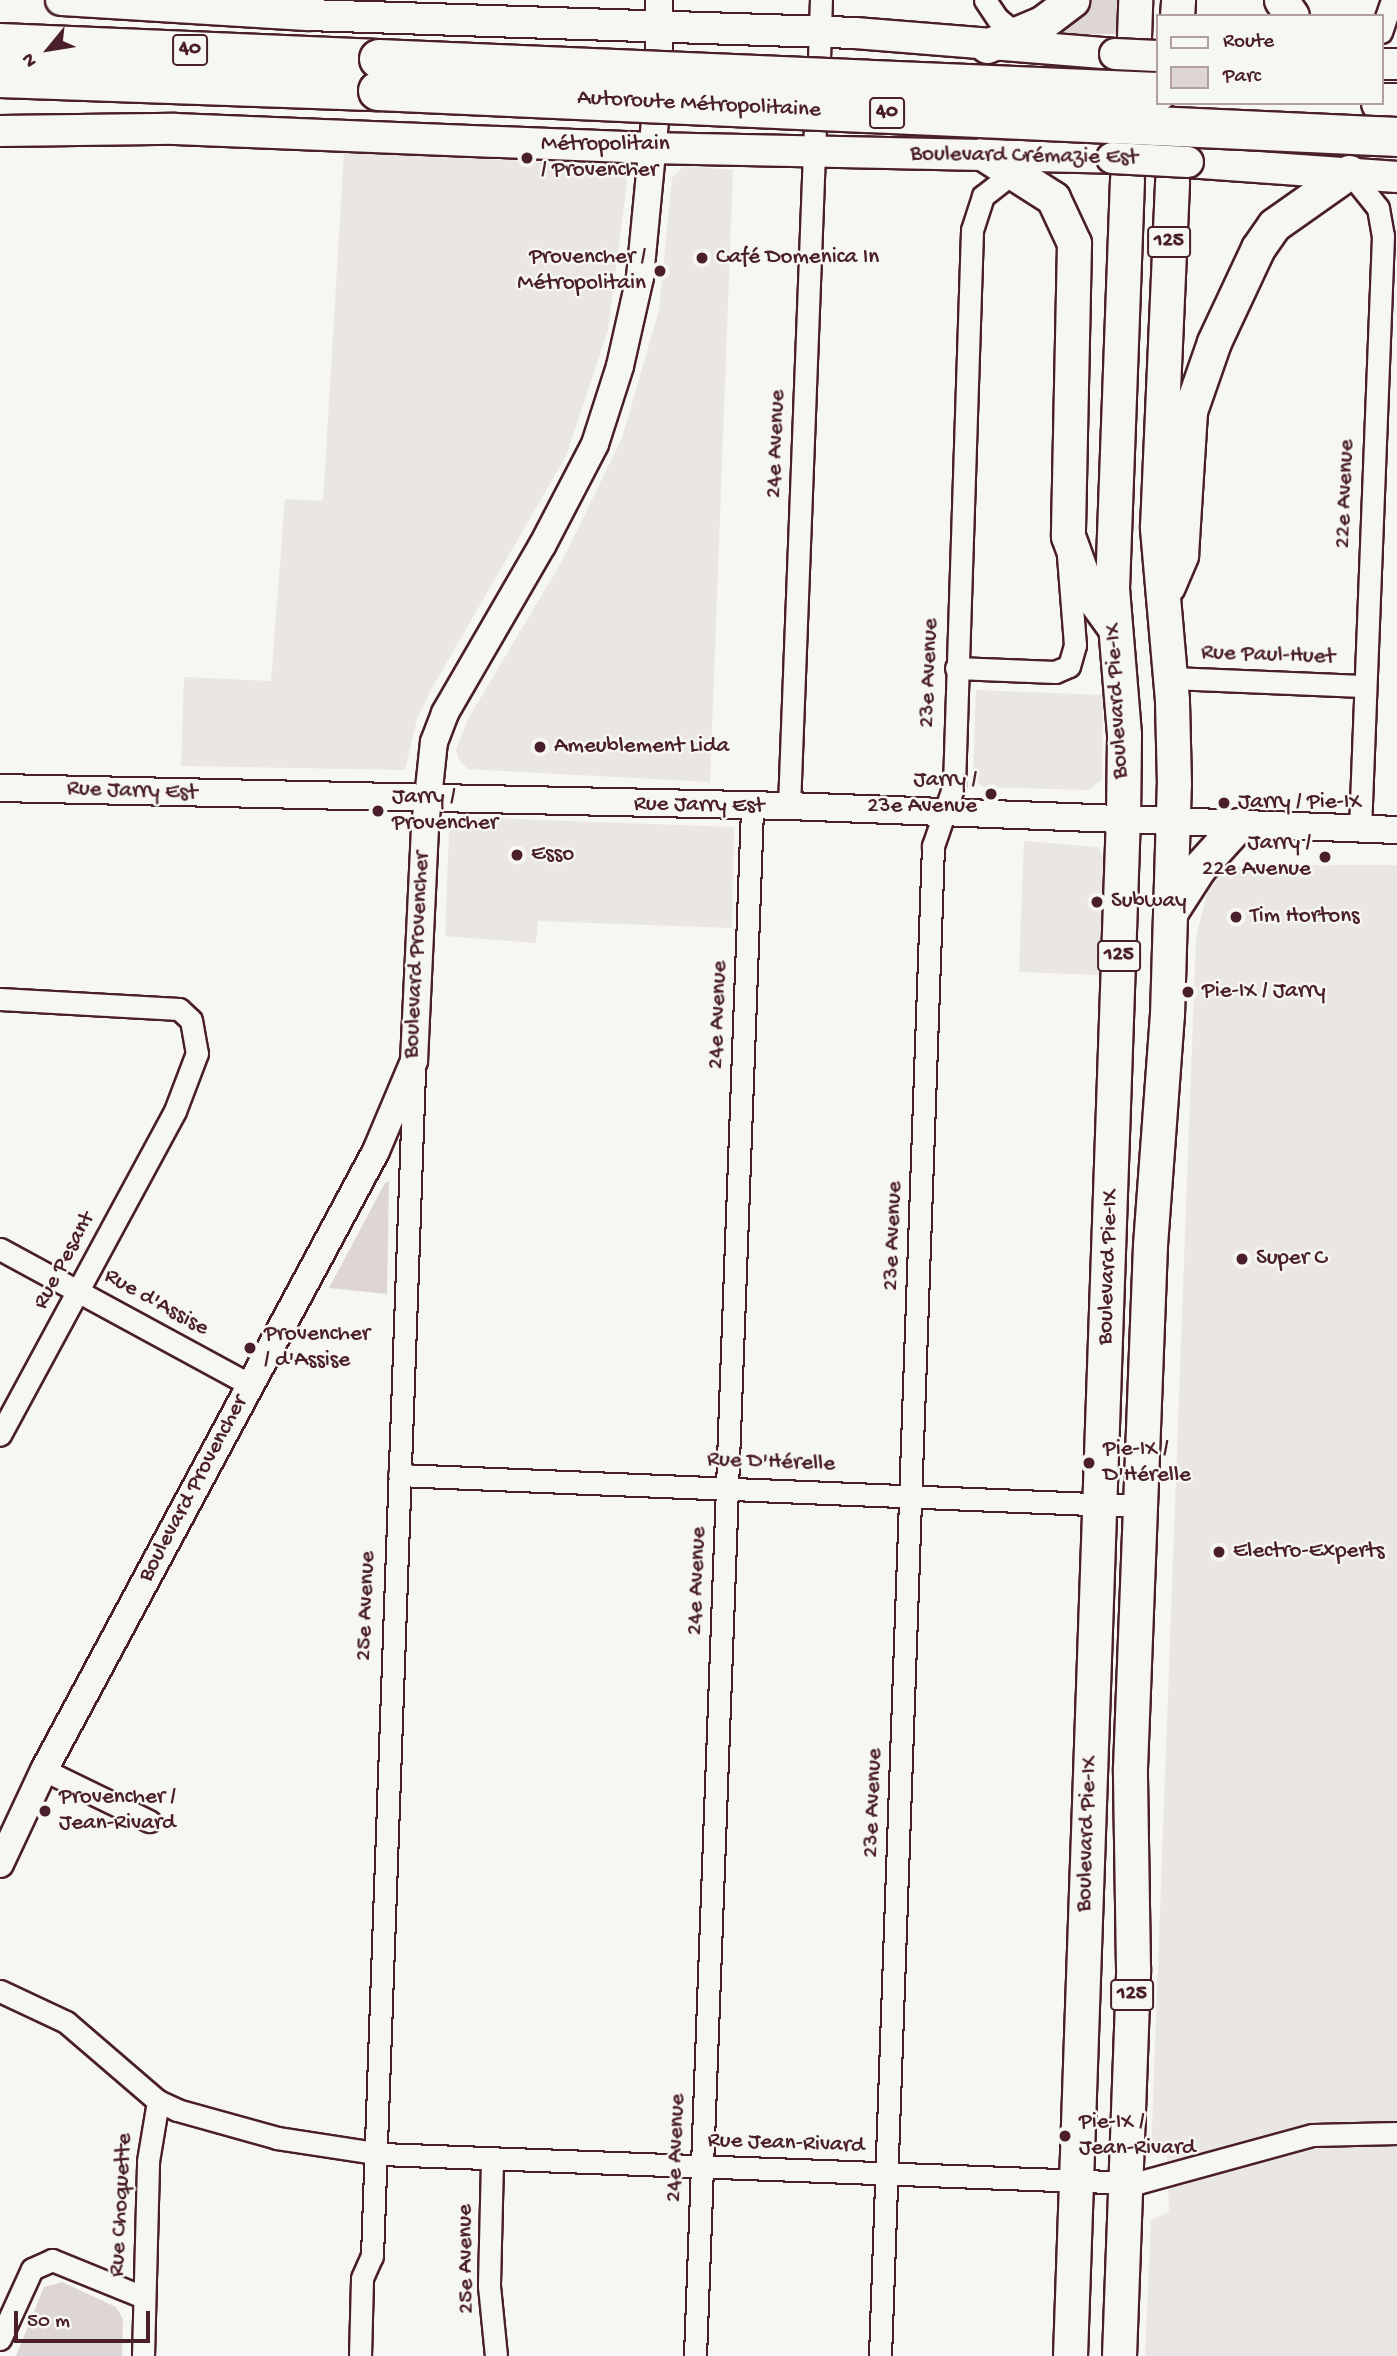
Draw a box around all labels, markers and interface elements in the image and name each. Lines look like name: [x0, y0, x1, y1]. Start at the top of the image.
north arrow: [14, 14, 84, 84]
legend: [1156, 14, 1383, 105]
text: Route: [1223, 30, 1274, 55]
road number: 40: [171, 32, 209, 68]
text: N: [17, 49, 43, 71]
text: Parc: [1223, 65, 1261, 90]
street label: Autoroute Métropolitaine: [577, 85, 821, 125]
road number: 40: [868, 96, 906, 130]
place label: Métropolitain / Provencher: [541, 131, 670, 185]
street label: Boulevard Crémazie Est: [910, 141, 1138, 173]
marker: Métropolitain / Provencher: [519, 150, 535, 166]
road number: 125: [1146, 224, 1192, 260]
place label: Provencher / Métropolitain: [517, 244, 646, 298]
place label: Café Domenica In: [716, 244, 879, 272]
marker: Café Domenica In: [694, 250, 710, 266]
marker: Provencher / Métropolitain: [652, 263, 668, 279]
street label: 24e Avenue: [761, 389, 793, 499]
street label: 22e Avenue: [1330, 439, 1362, 549]
street label: 23e Avenue: [914, 618, 946, 728]
street label: Boulevard Pie-IX: [1100, 622, 1136, 780]
street label: Rue Paul-Huet: [1201, 640, 1335, 672]
place label: Ameublement Lida: [554, 733, 729, 761]
marker: Ameublement Lida: [532, 739, 548, 755]
place label: Jarry / 23e Avenue: [867, 767, 977, 821]
street label: Rue Jarry Est: [66, 776, 198, 808]
place label: Jarry / Provencher: [392, 784, 498, 838]
marker: Jarry / 23e Avenue: [983, 786, 999, 802]
place label: Jarry / Pie-IX: [1238, 789, 1361, 817]
street label: Rue Jarry Est: [634, 791, 764, 821]
marker: Jarry / Pie-IX: [1216, 795, 1232, 811]
marker: Jarry / Provencher: [370, 803, 386, 819]
place label: Jarry / 22e Avenue: [1202, 830, 1311, 884]
place label: Esso: [531, 841, 574, 869]
marker: Esso: [509, 847, 525, 863]
marker: Jarry / 22e Avenue: [1317, 849, 1333, 865]
street label: Boulevard Provencher: [399, 851, 437, 1059]
place label: Subway: [1111, 888, 1187, 916]
marker: Subway: [1089, 894, 1105, 910]
place label: Tim Hortons: [1250, 903, 1360, 931]
marker: Tim Hortons: [1228, 909, 1244, 925]
road number: 125: [1096, 939, 1142, 974]
street label: 24e Avenue: [703, 960, 735, 1070]
place label: Pie-IX / Jarry: [1202, 978, 1325, 1006]
marker: Pie-IX / Jarry: [1180, 984, 1196, 1000]
street label: 23e Avenue: [878, 1181, 910, 1291]
street label: Boulevard Pie-IX: [1092, 1189, 1126, 1345]
street label: Rue Pesant: [28, 1208, 102, 1314]
place label: Super C: [1256, 1245, 1327, 1273]
marker: Super C: [1234, 1251, 1250, 1267]
street label: Rue d'Assise: [99, 1263, 213, 1343]
place label: Provencher / d'Assise: [264, 1321, 370, 1375]
marker: Provencher / d'Assise: [242, 1340, 258, 1356]
street label: Boulevard Provencher: [133, 1391, 255, 1587]
place label: Pie-IX / D'Hérelle: [1103, 1436, 1191, 1490]
street label: Rue D'Hérelle: [707, 1447, 835, 1479]
marker: Pie-IX / D'Hérelle: [1081, 1455, 1097, 1471]
street label: 24e Avenue: [682, 1526, 714, 1636]
place label: Electro-Experts: [1233, 1538, 1384, 1566]
marker: Electro-Experts: [1211, 1544, 1227, 1560]
street label: 25e Avenue: [351, 1551, 383, 1661]
street label: 23e Avenue: [858, 1748, 890, 1858]
street label: Boulevard Pie-IX: [1071, 1756, 1105, 1912]
place label: Provencher / Jean-Rivard: [59, 1784, 176, 1838]
marker: Provencher / Jean-Rivard: [37, 1803, 53, 1819]
road number: 125: [1109, 1978, 1155, 2012]
street label: 24e Avenue: [661, 2093, 693, 2203]
place label: Pie-IX / Jean-Rivard: [1079, 2109, 1196, 2163]
street label: Rue Jean-Rivard: [707, 2127, 865, 2161]
marker: Pie-IX / Jean-Rivard: [1057, 2128, 1073, 2144]
street label: Rue Choquette: [104, 2132, 140, 2278]
street label: 25e Avenue: [452, 2204, 482, 2314]
scale bar: [18, 2296, 154, 2340]
text: 50 m: [27, 2310, 70, 2335]

